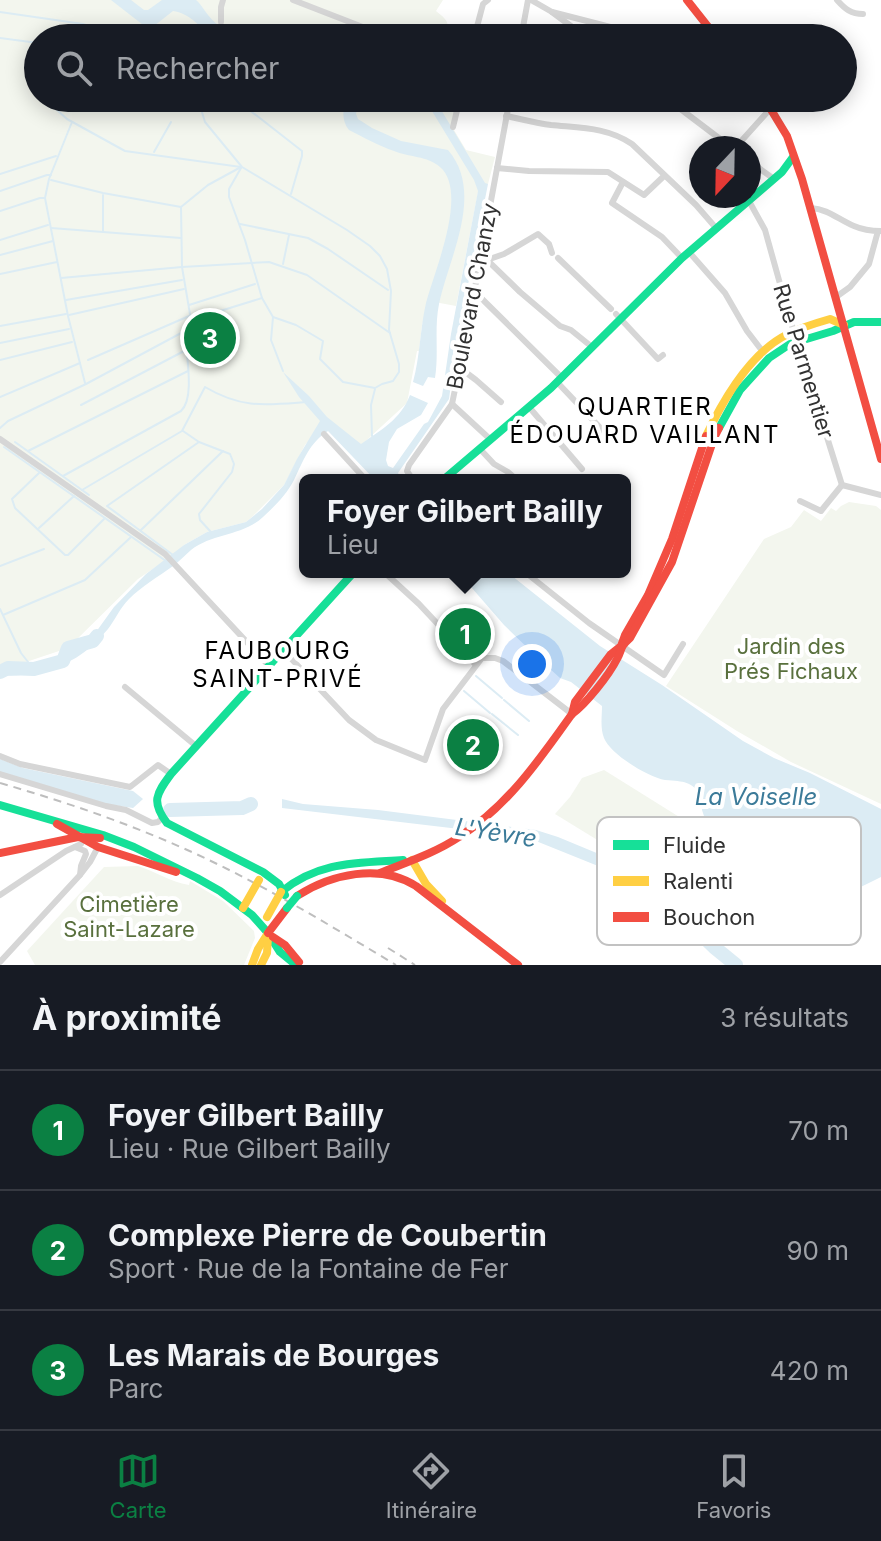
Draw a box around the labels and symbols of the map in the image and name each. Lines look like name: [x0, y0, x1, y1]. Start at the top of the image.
north arrow: [689, 136, 761, 208]
street label: Boulevard Chanzy: [441, 201, 503, 391]
street label: Rue Parmentier: [768, 281, 840, 441]
pin: 3: [184, 308, 236, 368]
district label: QUARTIER ÉDOUARD VAILLANT: [510, 392, 780, 449]
pin: 1: [439, 604, 491, 664]
park label: Jardin des Prés Fichaux: [724, 633, 858, 684]
district label: FAUBOURG SAINT-PRIVÉ: [192, 636, 364, 693]
your location: [512, 644, 552, 684]
pin: 2: [447, 715, 499, 775]
water label: La Voiselle: [695, 782, 817, 811]
water label: L'Yèvre: [453, 812, 539, 853]
legend: [597, 817, 861, 945]
text: Fluide: [663, 832, 726, 858]
text: Ralenti: [663, 868, 733, 894]
park label: Cimetière Saint-Lazare: [63, 891, 195, 942]
text: Bouchon: [663, 904, 755, 930]

